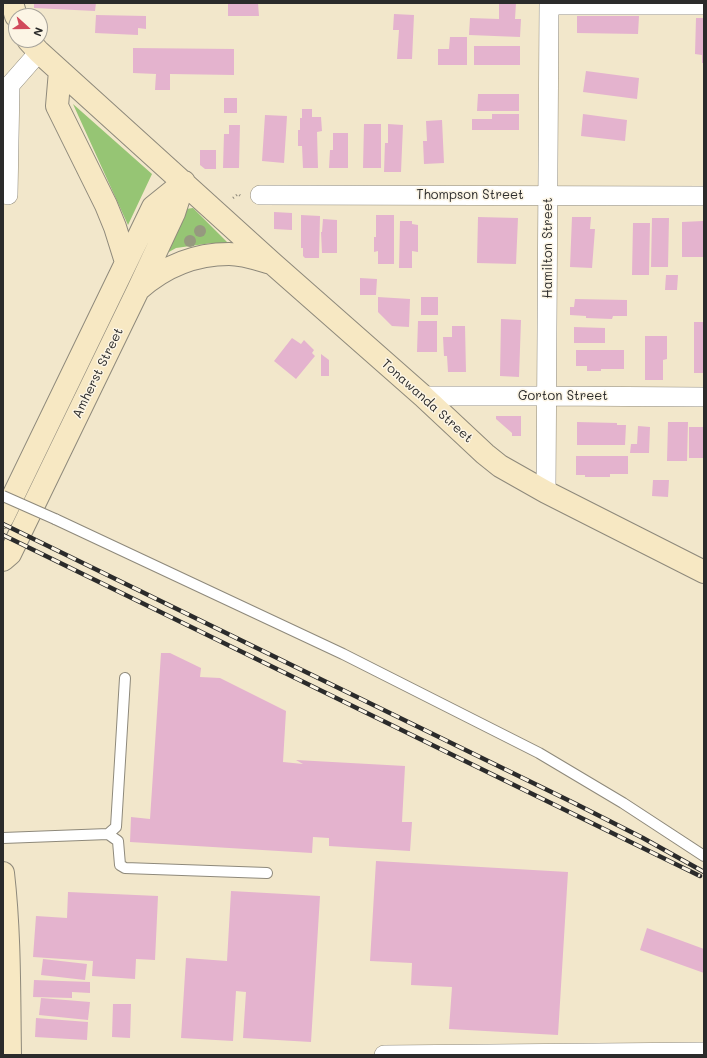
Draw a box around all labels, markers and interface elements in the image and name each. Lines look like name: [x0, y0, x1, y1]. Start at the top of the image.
north arrow: [8, 8, 48, 48]
text: N: [30, 26, 47, 39]
street label: Thompson Street: [416, 187, 524, 203]
street label: Hamilton Street: [540, 197, 556, 299]
street label: Amherst Street: [69, 325, 127, 421]
street label: Tonawanda Street: [378, 356, 476, 446]
street label: Gorton Street: [518, 388, 608, 404]

